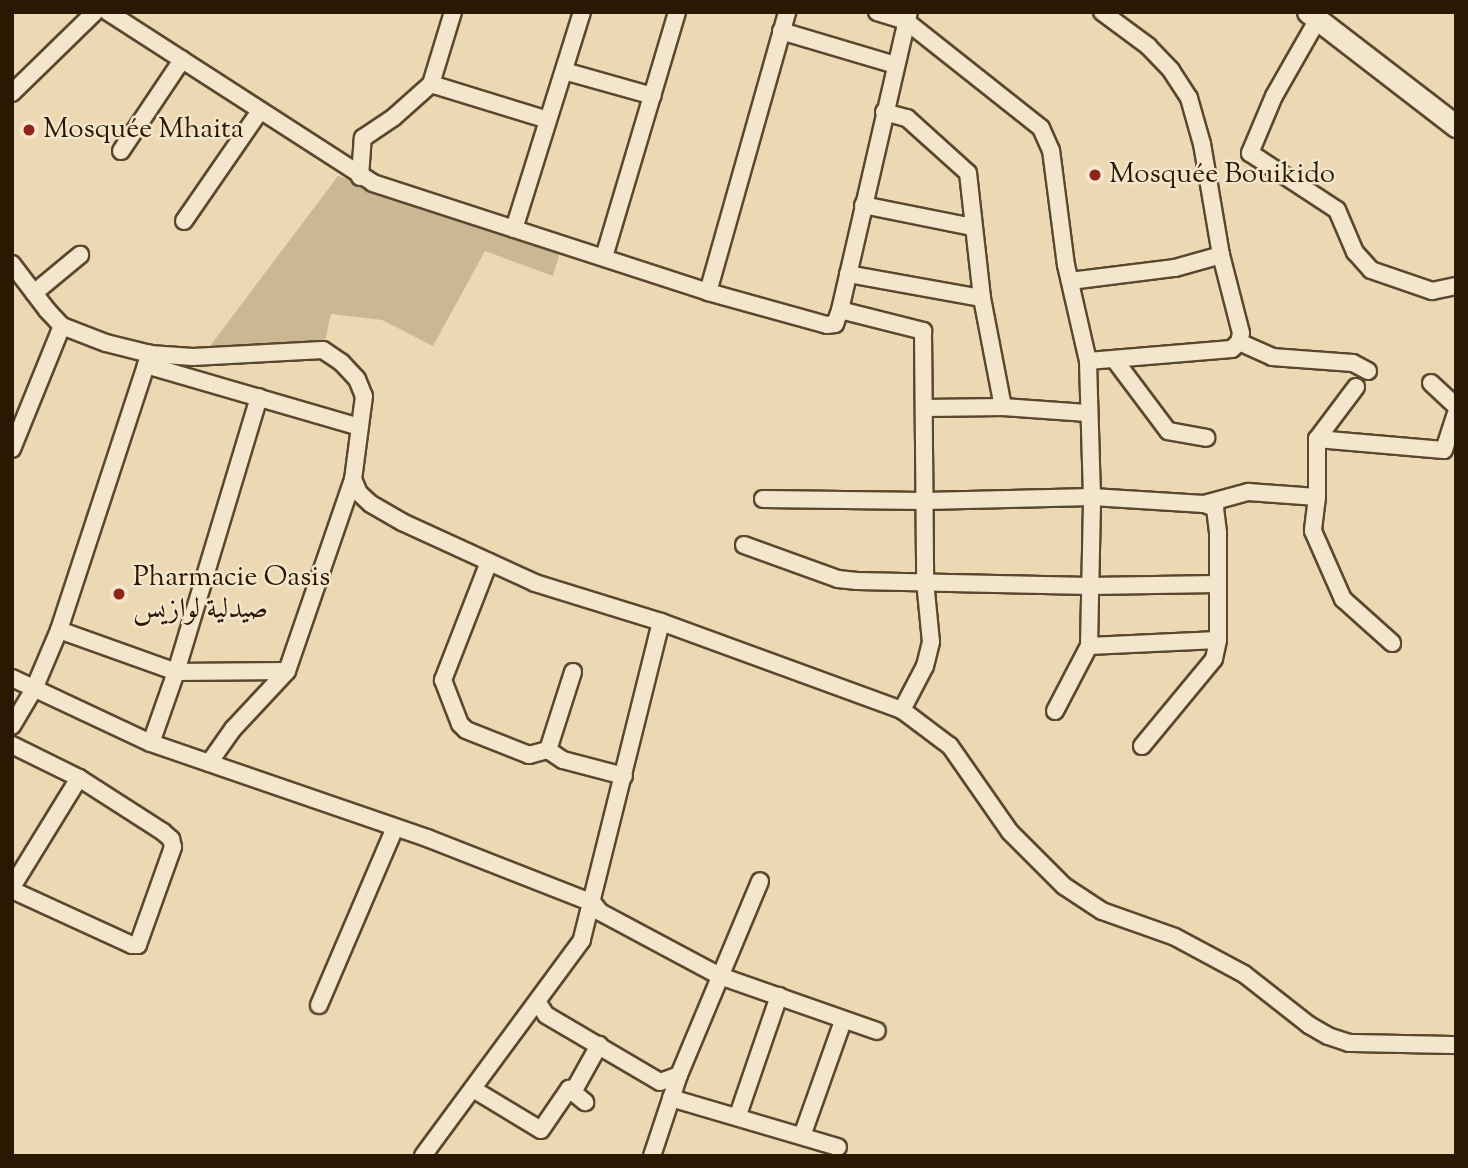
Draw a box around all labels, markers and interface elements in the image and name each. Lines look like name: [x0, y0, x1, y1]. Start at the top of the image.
place label: Mosquée Mhaita: [43, 113, 244, 147]
marker: Mosquée Mhaita: [21, 122, 37, 138]
place label: Mosquée Bouikido: [1109, 158, 1335, 192]
marker: Mosquée Bouikido: [1087, 167, 1103, 183]
place label: Pharmacie Oasis صيدلية لوازيس: [133, 561, 330, 627]
marker: Pharmacie Oasis صيدلية لوازيس: [111, 586, 127, 602]

